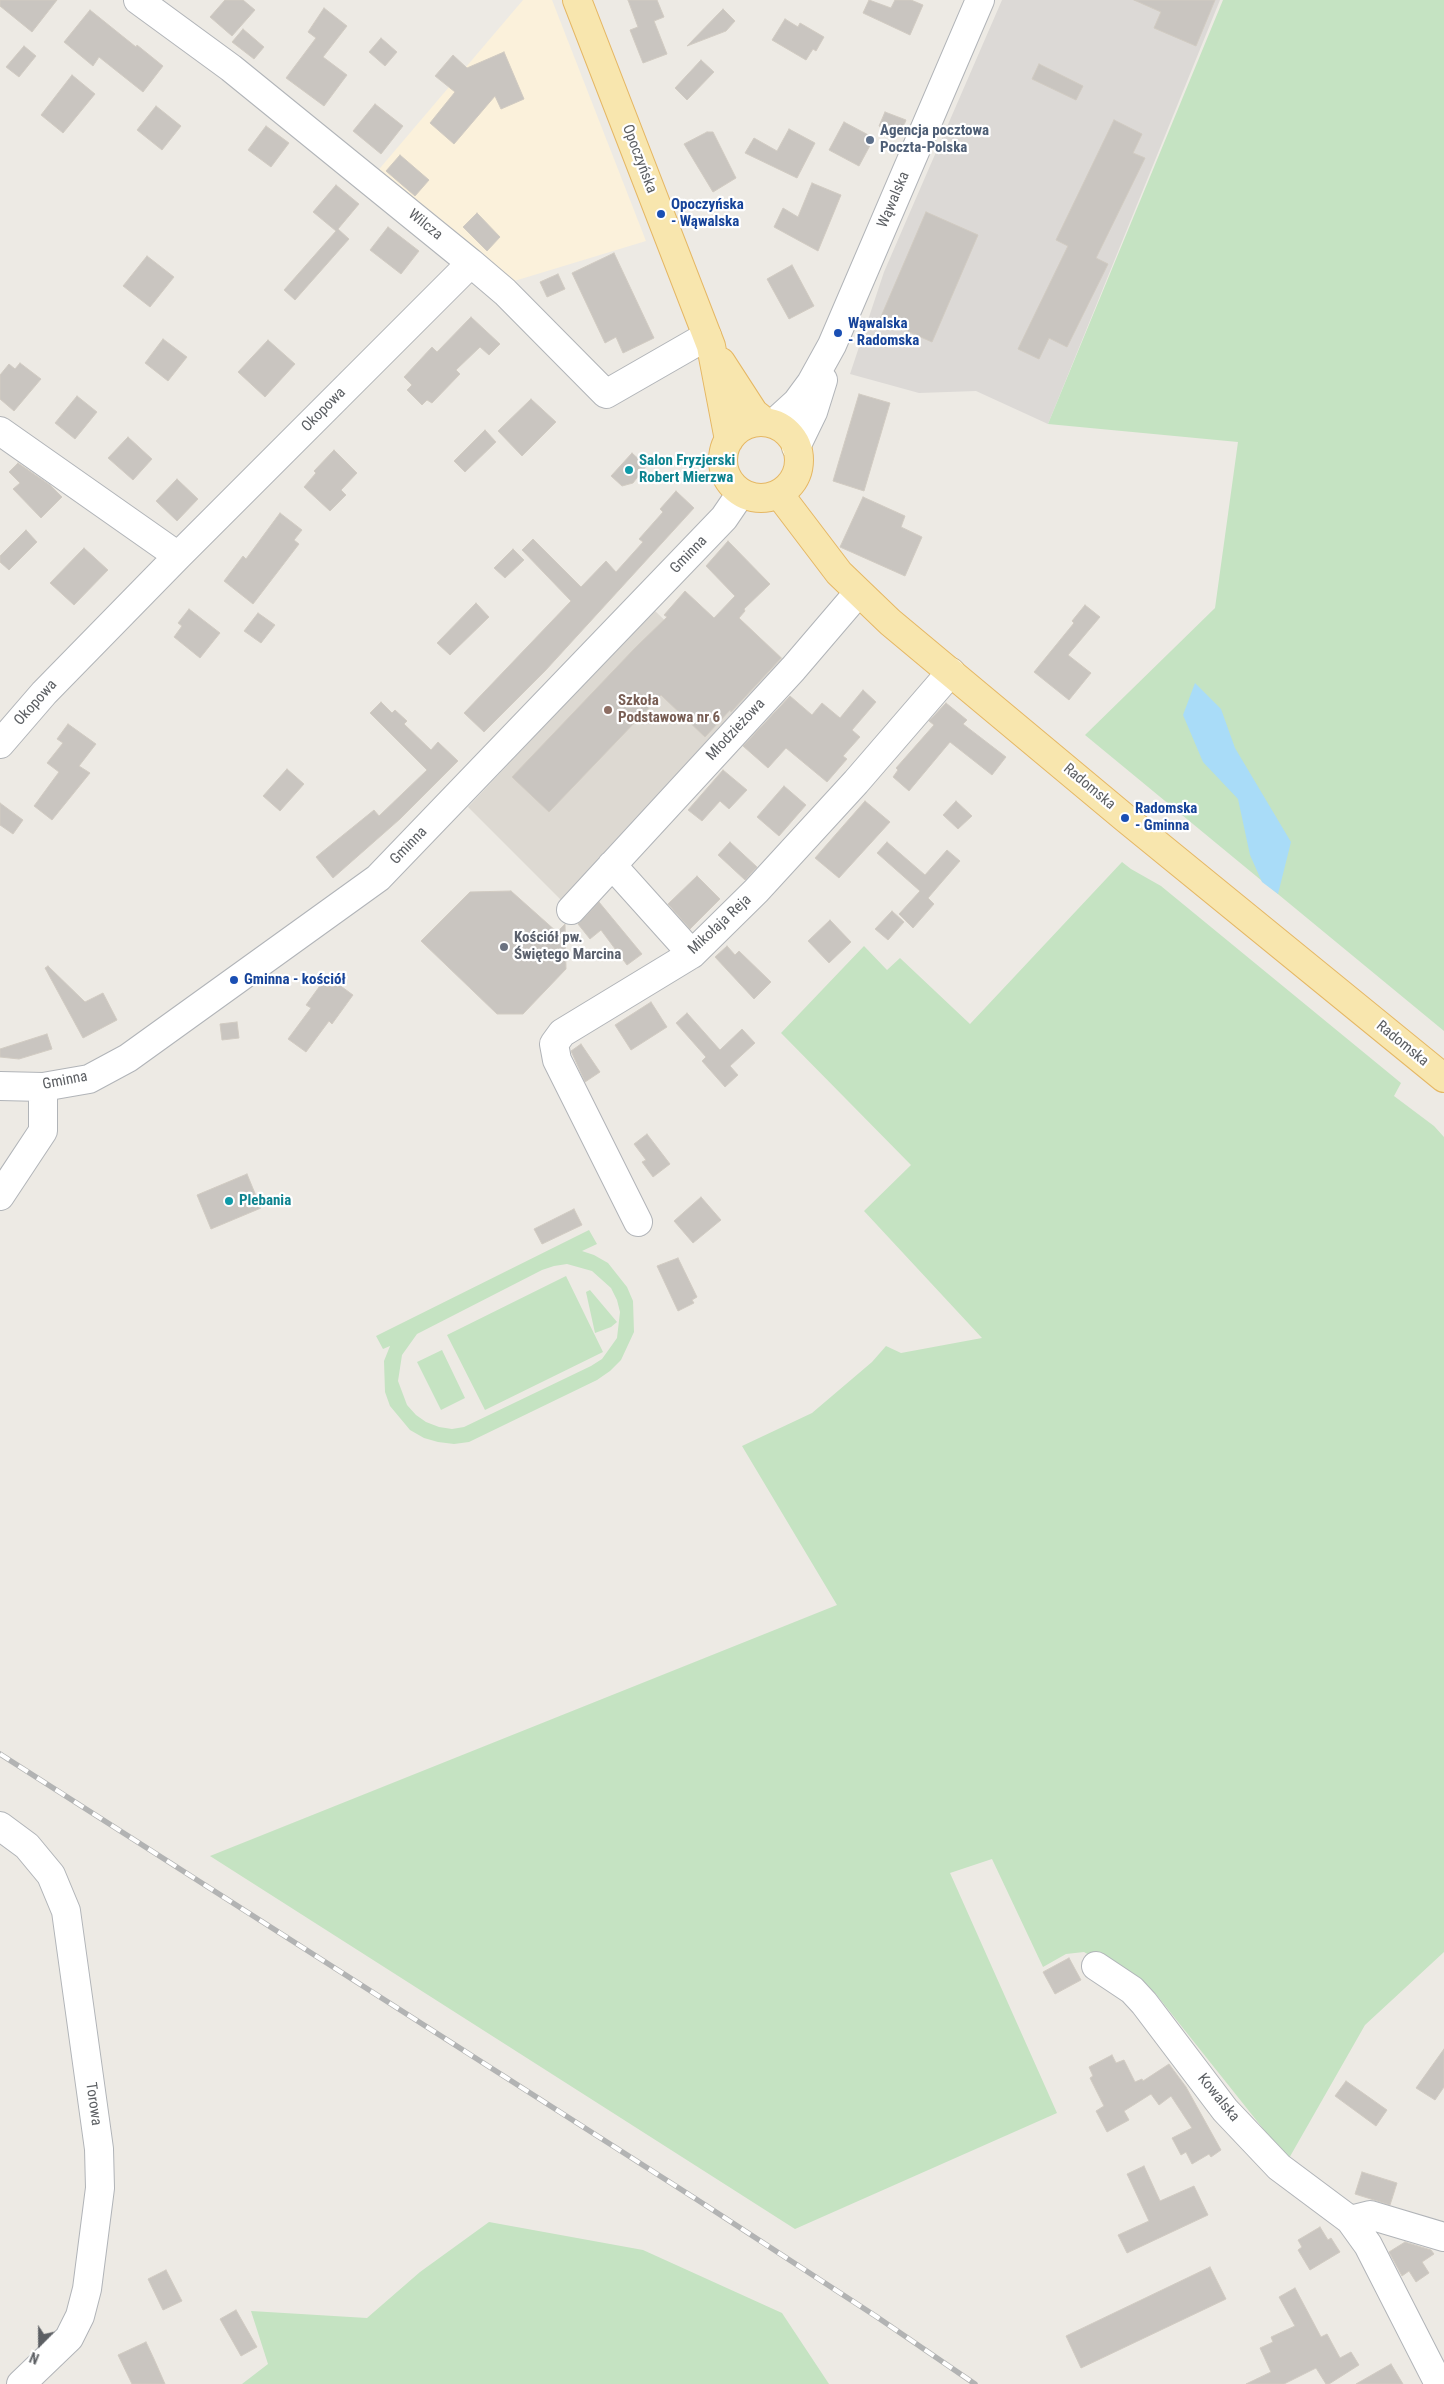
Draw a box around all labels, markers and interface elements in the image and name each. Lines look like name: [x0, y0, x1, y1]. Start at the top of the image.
street label: Opoczyńska: [618, 122, 660, 196]
place label: Agencja pocztowa Poczta-Polska: [880, 122, 989, 157]
marker: Agencja pocztowa Poczta-Polska: [864, 134, 876, 146]
street label: Wąwalska: [874, 169, 914, 231]
place label: Opoczyńska - Wąwalska: [671, 196, 744, 231]
street label: Wilcza: [404, 206, 446, 244]
marker: Opoczyńska - Wąwalska: [655, 208, 667, 220]
place label: Wąwalska - Radomska: [848, 315, 919, 350]
marker: Wąwalska - Radomska: [832, 327, 844, 339]
street label: Okopowa: [298, 384, 350, 436]
place label: Salon Fryzjerski Robert Mierzwa: [639, 452, 735, 487]
marker: Salon Fryzjerski Robert Mierzwa: [623, 464, 635, 476]
street label: Gminna: [667, 532, 711, 578]
street label: Okopowa: [11, 676, 61, 730]
place label: Szkoła Podstawowa nr 6: [618, 692, 720, 727]
street label: Młodzieżowa: [703, 695, 769, 765]
marker: Szkoła Podstawowa nr 6: [602, 704, 614, 716]
street label: Radomska: [1059, 760, 1119, 814]
place label: Radomska - Gminna: [1135, 800, 1197, 835]
marker: Radomska - Gminna: [1119, 812, 1131, 824]
street label: Gminna: [387, 823, 431, 869]
street label: Mikołaja Reja: [685, 891, 755, 959]
place label: Kościół pw. Świętego Marcina: [514, 929, 621, 964]
marker: Kościół pw. Świętego Marcina: [498, 941, 510, 953]
place label: Gminna - kościół: [244, 971, 346, 989]
marker: Gminna - kościół: [228, 974, 240, 986]
street label: Radomska: [1372, 1017, 1432, 1071]
street label: Gminna: [41, 1068, 89, 1094]
place label: Plebania: [239, 1192, 291, 1210]
marker: Plebania: [223, 1195, 235, 1207]
street label: Kowalska: [1193, 2070, 1243, 2126]
street label: Torowa: [81, 2081, 105, 2127]
north arrow: [15, 2319, 65, 2369]
text: N: [27, 2349, 41, 2367]

